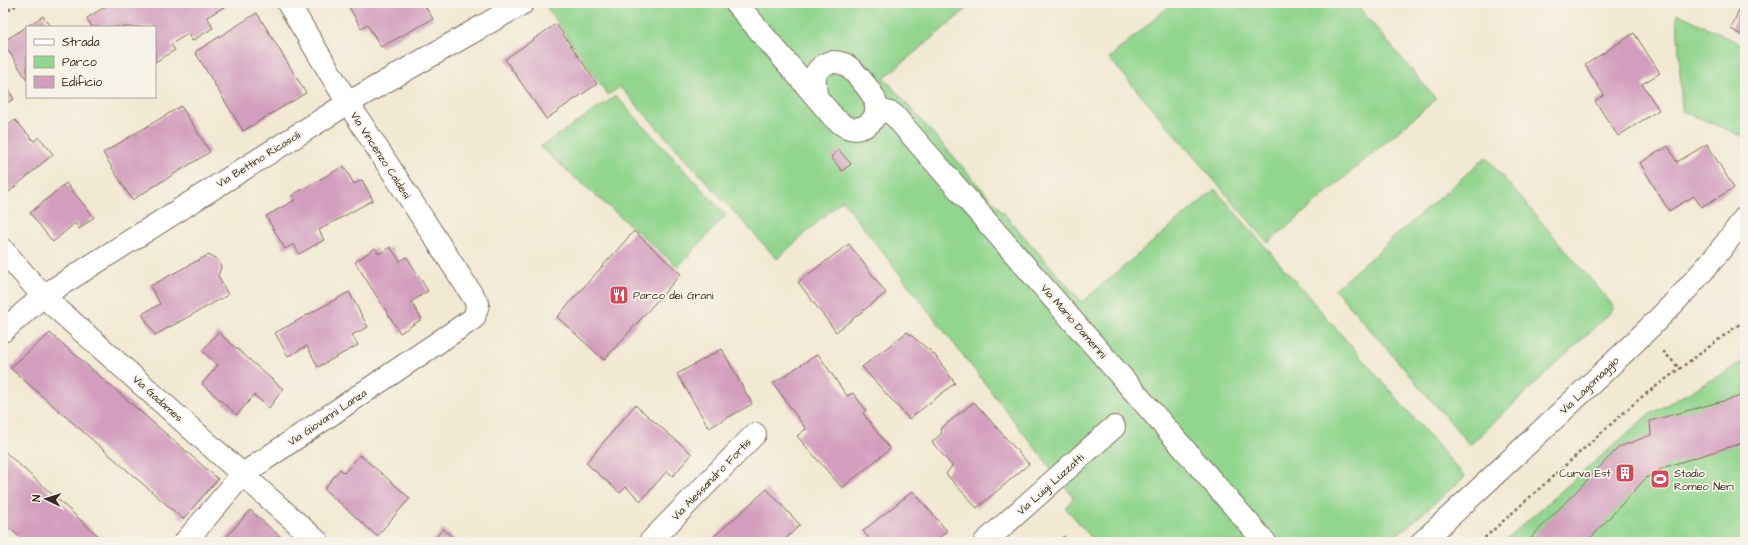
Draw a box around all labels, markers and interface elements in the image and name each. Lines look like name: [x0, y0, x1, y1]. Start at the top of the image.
legend: [26, 26, 156, 98]
text: Strada: [62, 34, 100, 51]
text: Parco: [62, 54, 97, 71]
text: Edificio: [62, 74, 102, 91]
street label: Via Vincenzo Caldesi: [347, 109, 415, 202]
street label: Via Bettino Ricasoli: [214, 127, 303, 191]
street label: Via Mario Damerini: [1037, 281, 1110, 362]
restaurant icon: Parco dei Grani: [608, 284, 630, 306]
place label: Parco dei Grani: [633, 288, 714, 303]
street label: Via Lagomaggio: [1556, 353, 1624, 418]
street label: Via Gadames: [129, 372, 186, 425]
street label: Via Giovanni Lanza: [285, 385, 370, 449]
street label: Via Alessandro Fortis: [668, 435, 755, 524]
street label: Via Luigi Luzzatti: [1014, 450, 1088, 519]
building icon: Curva Est: [1614, 462, 1636, 484]
place label: Curva Est: [1559, 466, 1612, 481]
place label: Stadio Romeo Neri: [1674, 466, 1734, 494]
sports icon: Stadio Romeo Neri: [1649, 468, 1671, 490]
north arrow: [26, 479, 66, 519]
text: N: [29, 494, 44, 502]

